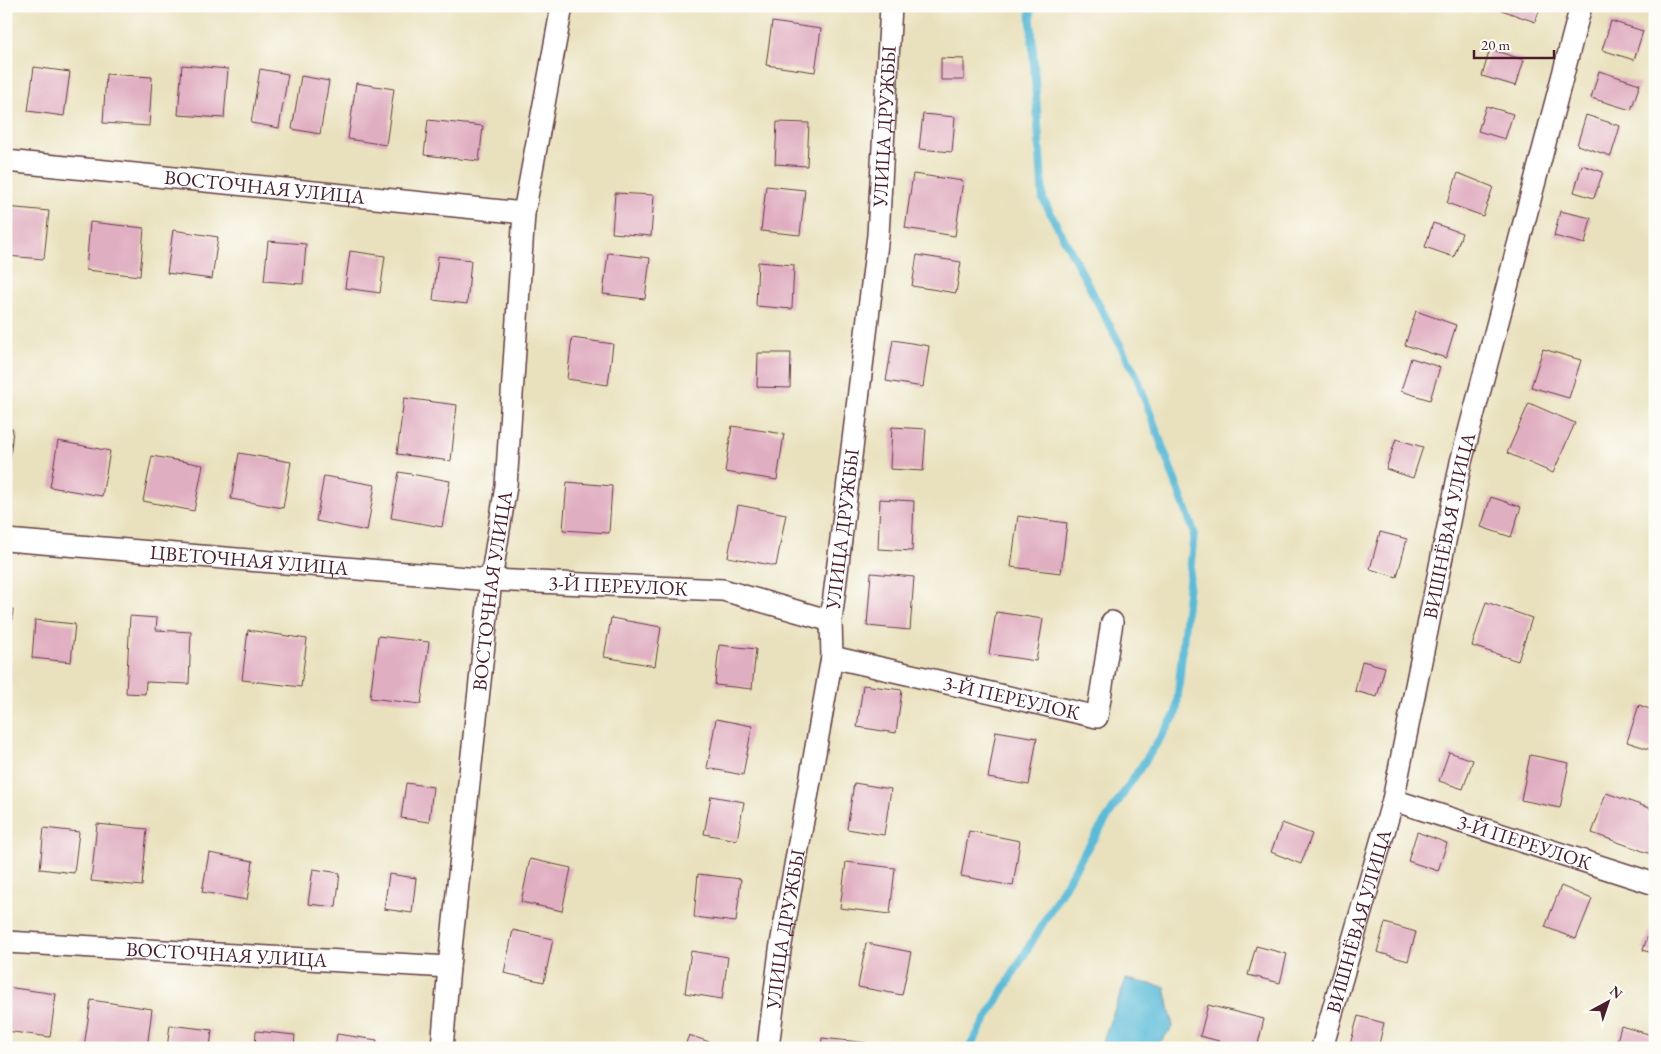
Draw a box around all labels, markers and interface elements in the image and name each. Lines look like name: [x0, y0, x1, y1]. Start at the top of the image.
scale bar: [1474, 28, 1554, 60]
text: 20 m: [1481, 35, 1510, 54]
street label: УЛИЦА ДРУЖБЫ: [867, 44, 902, 209]
street label: ВОСТОЧНАЯ УЛИЦА: [163, 164, 366, 210]
street label: ВИШНЁВАЯ УЛИЦА: [1417, 429, 1481, 621]
street label: УЛИЦА ДРУЖБЫ: [819, 447, 865, 612]
street label: ВОСТОЧНАЯ УЛИЦА: [466, 489, 518, 692]
street label: ЦВЕТОЧНАЯ УЛИЦА: [149, 539, 350, 581]
street label: 3-Й ПЕРЕУЛОК: [548, 569, 689, 602]
street label: 3-Й ПЕРЕУЛОК: [941, 670, 1083, 726]
street label: 3-Й ПЕРЕУЛОК: [1454, 808, 1595, 876]
street label: ВИШНЁВАЯ УЛИЦА: [1320, 826, 1397, 1016]
street label: УЛИЦА ДРУЖБЫ: [760, 847, 811, 1012]
street label: ВОСТОЧНАЯ УЛИЦА: [125, 936, 328, 973]
north arrow: [1584, 976, 1634, 1026]
text: N: [1606, 982, 1627, 1003]

